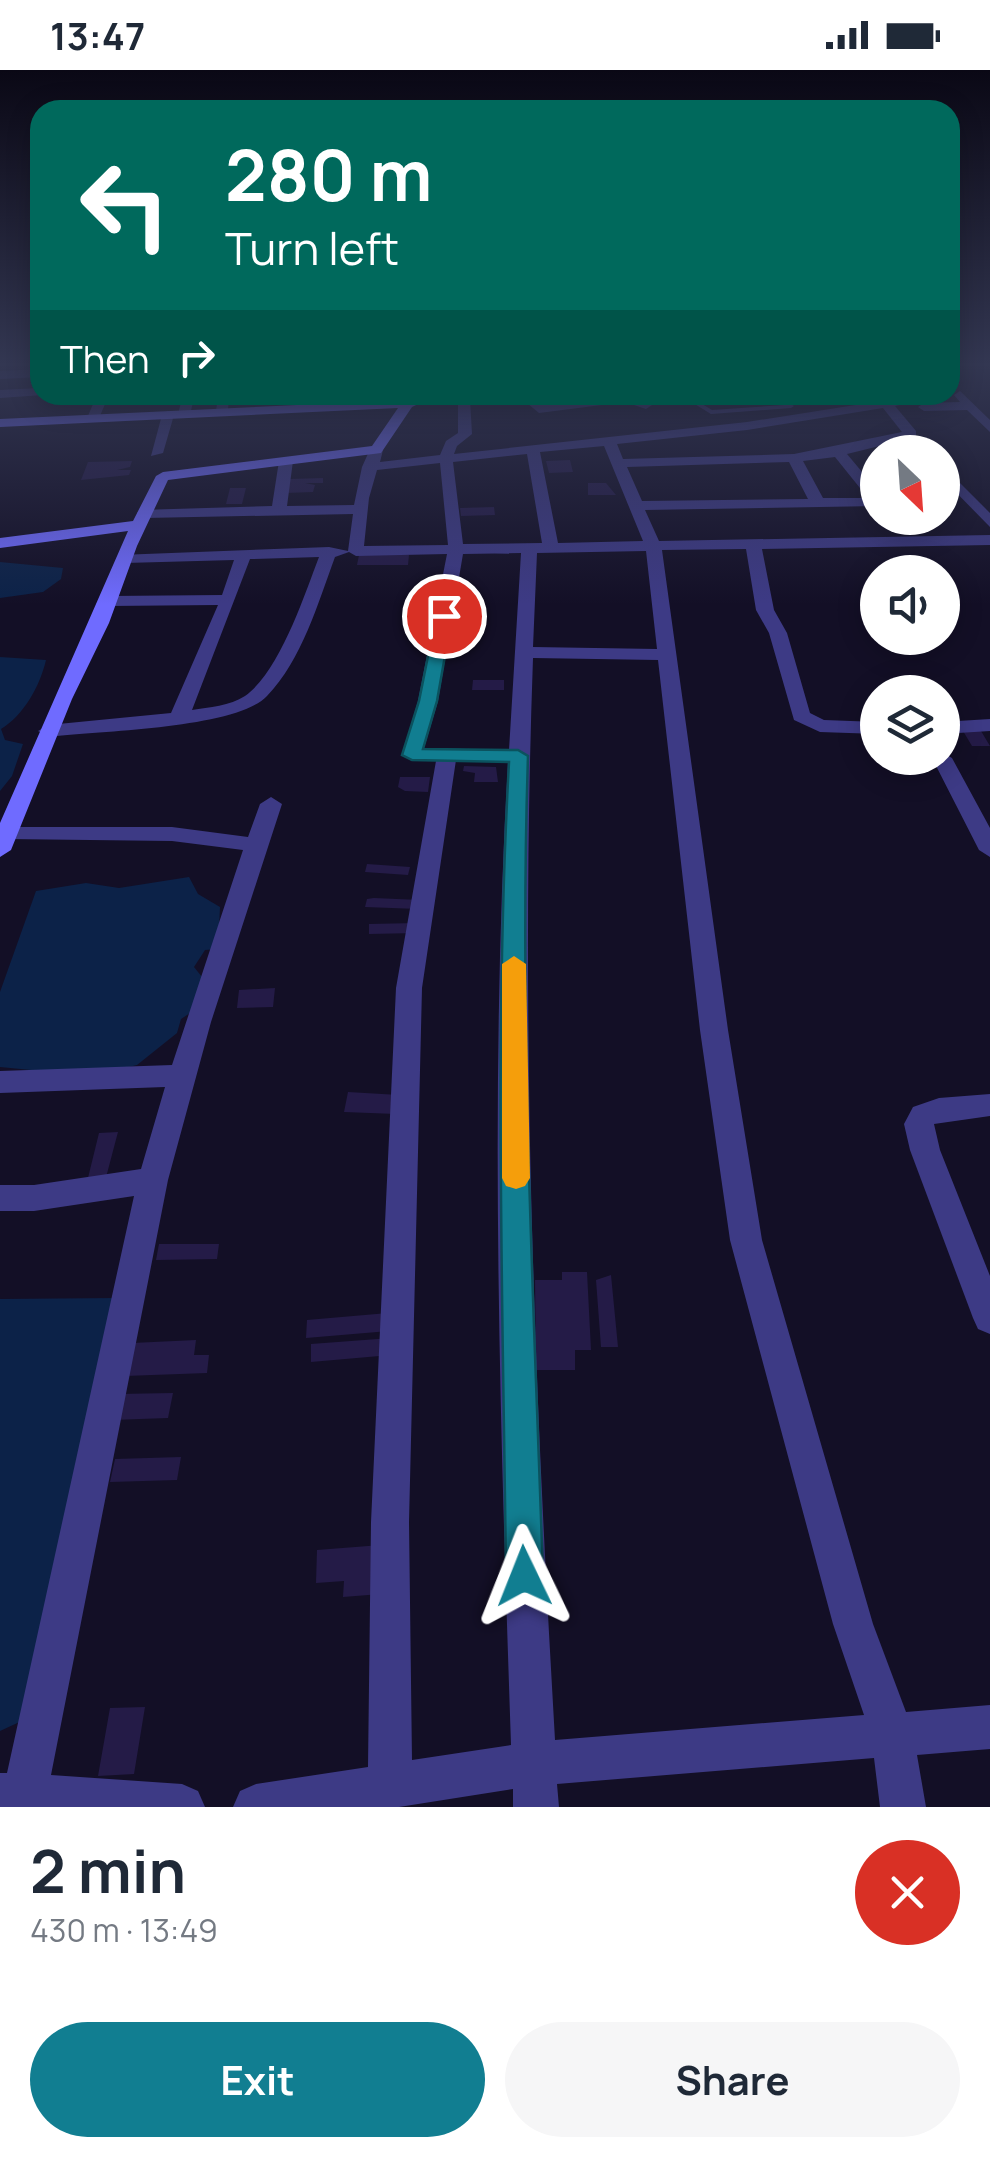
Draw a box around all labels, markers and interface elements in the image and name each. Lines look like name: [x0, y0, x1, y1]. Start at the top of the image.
text: 13:47: [50, 9, 145, 61]
text: 280 m: [225, 126, 433, 222]
icon: left: [60, 140, 190, 270]
text: Turn left: [225, 217, 399, 279]
icon: right: [169, 330, 224, 385]
text: Then: [60, 332, 149, 384]
north arrow: [860, 435, 960, 535]
map controls: [860, 435, 960, 775]
button: sound: [860, 555, 960, 655]
pin: [402, 574, 487, 659]
icon: arrive: [417, 589, 472, 644]
button: layers: [860, 675, 960, 775]
position arrow: [472, 1524, 576, 1628]
text: 2 min: [30, 1829, 186, 1911]
button: close: [855, 1840, 960, 1945]
text: 430 m · 13:49: [30, 1908, 218, 1952]
button: Exit: [30, 2022, 485, 2137]
button: Share: [505, 2022, 960, 2137]

